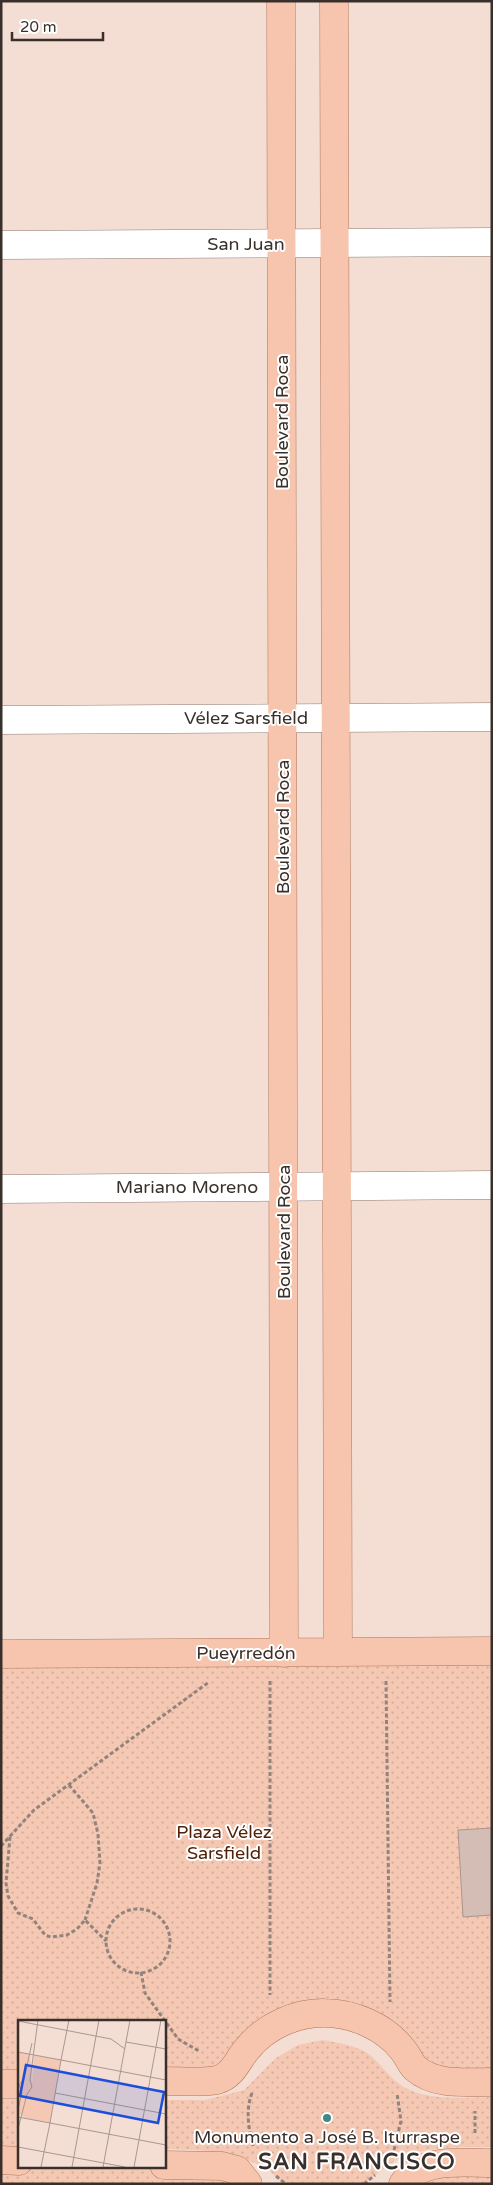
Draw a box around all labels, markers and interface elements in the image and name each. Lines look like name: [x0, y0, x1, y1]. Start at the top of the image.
scale bar: [12, 10, 104, 42]
text: 20 m: [20, 18, 57, 36]
street label: San Juan: [207, 233, 285, 255]
street label: Boulevard Roca: [271, 355, 293, 489]
street label: Vélez Sarsfield: [184, 707, 308, 729]
street label: Boulevard Roca: [272, 760, 294, 894]
street label: Boulevard Roca: [273, 1165, 295, 1299]
street label: Mariano Moreno: [116, 1176, 258, 1198]
street label: Pueyrredón: [196, 1642, 296, 1664]
park label: Plaza Vélez Sarsfield: [176, 1821, 272, 1864]
inset map: [18, 2020, 165, 2168]
marker: Monumento a José B. Iturraspe: [321, 2112, 333, 2124]
place label: Monumento a José B. Iturraspe: [194, 2126, 460, 2148]
district label: SAN FRANCISCO: [258, 2149, 456, 2175]

